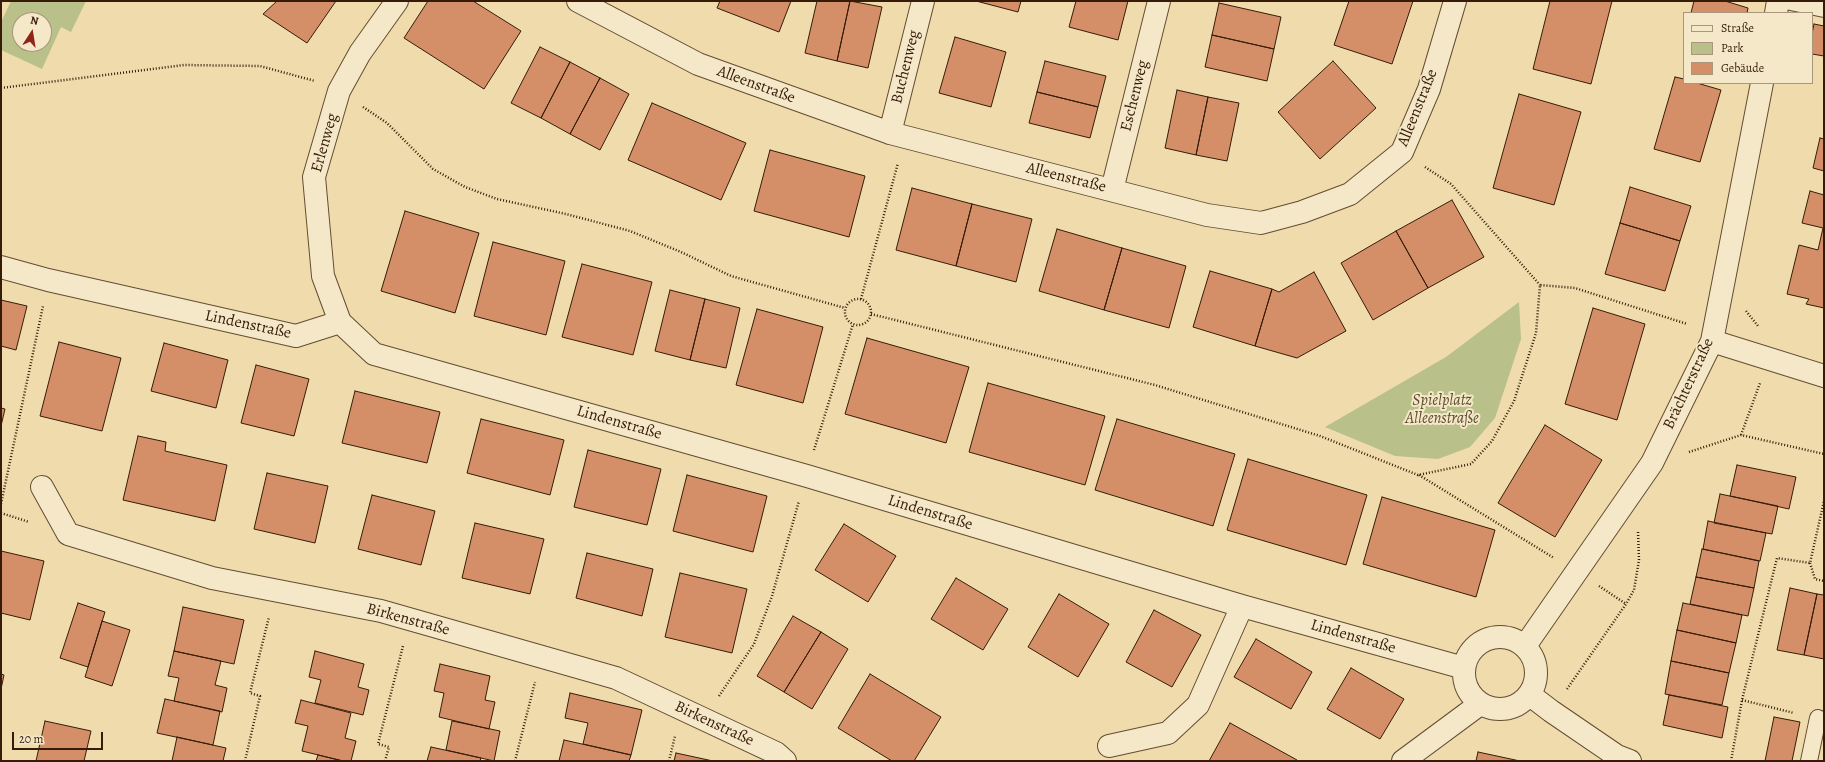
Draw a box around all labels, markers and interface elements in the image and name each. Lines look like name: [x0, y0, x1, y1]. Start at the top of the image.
north arrow: [12, 12, 52, 52]
legend: [1683, 12, 1813, 84]
text: N: [29, 13, 40, 29]
text: Straße: [1721, 20, 1754, 36]
street label: Buchenweg: [888, 28, 924, 106]
text: Park: [1721, 40, 1744, 56]
street label: Eschenweg: [1117, 58, 1153, 134]
text: Gebäude: [1721, 60, 1764, 76]
street label: Alleenstraße: [714, 62, 798, 108]
street label: Alleenstraße: [1394, 67, 1442, 149]
street label: Erlenweg: [307, 111, 343, 175]
street label: Alleenstraße: [1024, 159, 1108, 197]
street label: Lindenstraße: [203, 306, 293, 344]
street label: Brächterstraße: [1659, 335, 1719, 433]
park label: Spielplatz Alleenstraße: [1405, 391, 1479, 429]
street label: Lindenstraße: [574, 402, 664, 444]
street label: Lindenstraße: [885, 491, 975, 535]
street label: Birkenstraße: [364, 600, 452, 640]
street label: Lindenstraße: [1308, 616, 1398, 658]
street label: Birkenstraße: [671, 697, 757, 751]
scale bar: [14, 724, 105, 750]
text: 20 m: [19, 731, 43, 747]

